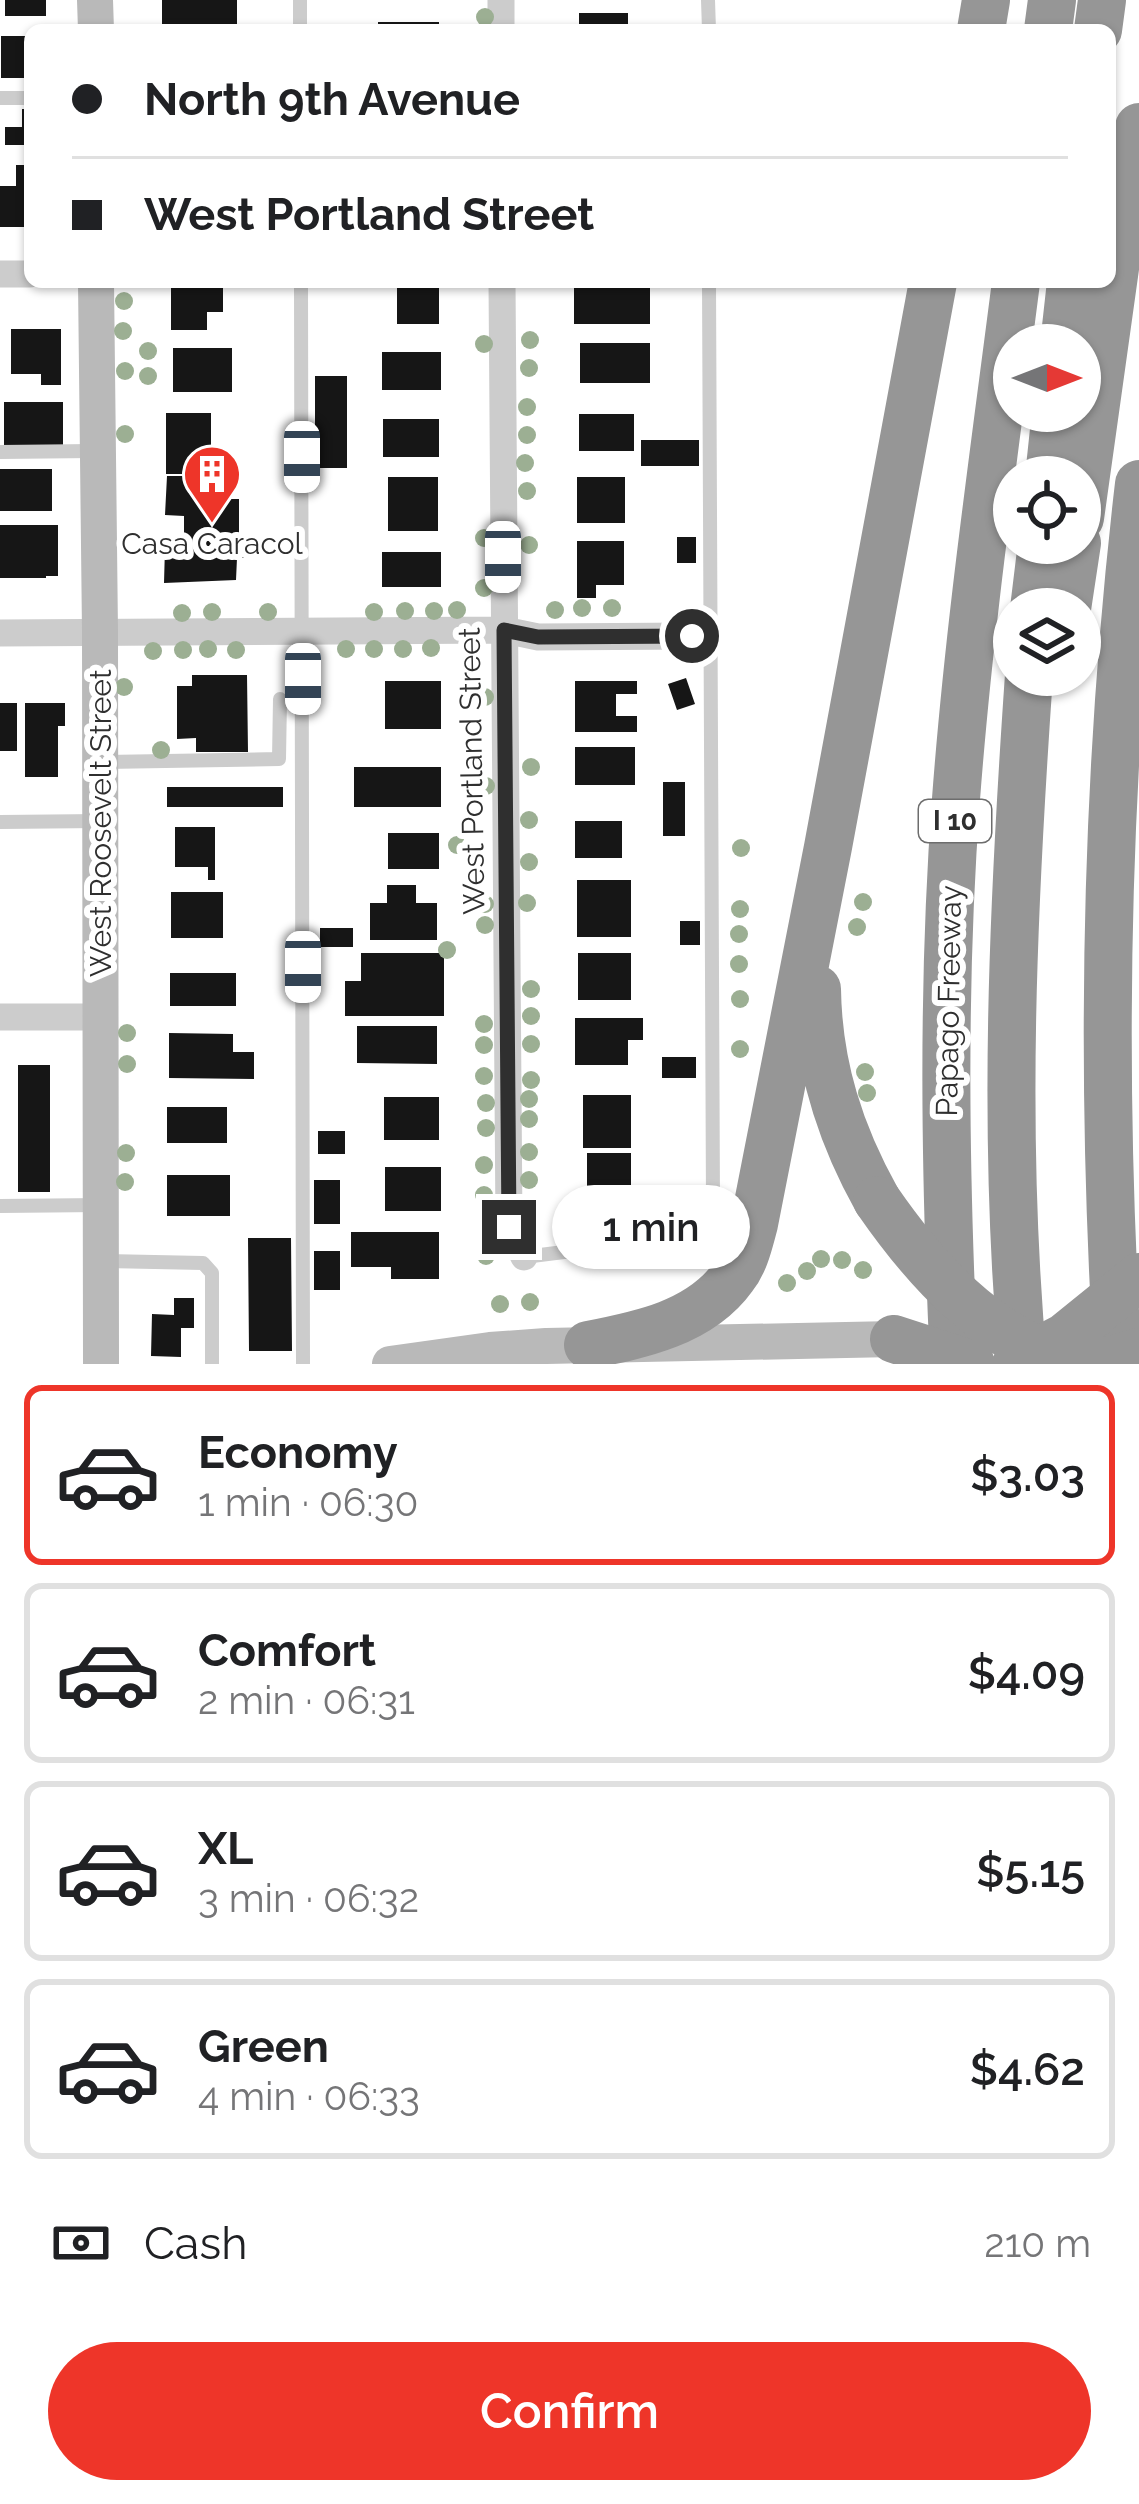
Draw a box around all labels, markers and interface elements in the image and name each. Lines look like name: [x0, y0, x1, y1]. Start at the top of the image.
text: North 9th Avenue: [144, 73, 520, 126]
text: West Portland Street: [144, 188, 594, 241]
north arrow: [993, 324, 1101, 432]
map controls: [993, 324, 1101, 696]
car: [284, 421, 320, 493]
building icon: Casa Caracol: [181, 443, 243, 525]
button: locate: [993, 456, 1101, 564]
car: [485, 521, 521, 593]
place label: Casa Caracol: [121, 526, 304, 561]
button: layers: [993, 588, 1101, 696]
route start: [665, 609, 719, 663]
street label: West Portland Street: [451, 627, 492, 915]
car: [285, 643, 321, 715]
street label: West Roosevelt Street: [83, 669, 118, 977]
road number: I 10: [919, 800, 991, 842]
street label: Papago Freeway: [929, 885, 968, 1117]
car: [285, 931, 321, 1003]
callout: 1 min: [551, 1185, 749, 1269]
route end: [482, 1200, 536, 1254]
text: 1 min: [603, 1204, 699, 1250]
icon: car: [54, 1421, 162, 1529]
text: Economy: [198, 1426, 398, 1479]
text: $3.03: [970, 1449, 1085, 1502]
text: 1 min · 06:30: [198, 1479, 418, 1525]
icon: car: [54, 1619, 162, 1727]
text: Comfort: [198, 1624, 376, 1677]
text: $4.09: [968, 1647, 1085, 1700]
text: 2 min · 06:31: [198, 1677, 415, 1723]
icon: car: [54, 1817, 162, 1925]
text: XL: [198, 1822, 253, 1875]
text: $5.15: [976, 1845, 1085, 1898]
text: 3 min · 06:32: [198, 1875, 419, 1921]
icon: car: [54, 2015, 162, 2123]
text: Green: [198, 2020, 329, 2073]
text: $4.62: [970, 2043, 1085, 2096]
text: 4 min · 06:33: [198, 2073, 420, 2119]
icon: cash: [48, 2210, 114, 2276]
text: Cash: [144, 2217, 247, 2270]
text: 210 m: [984, 2220, 1091, 2266]
button: Confirm: [48, 2342, 1091, 2480]

